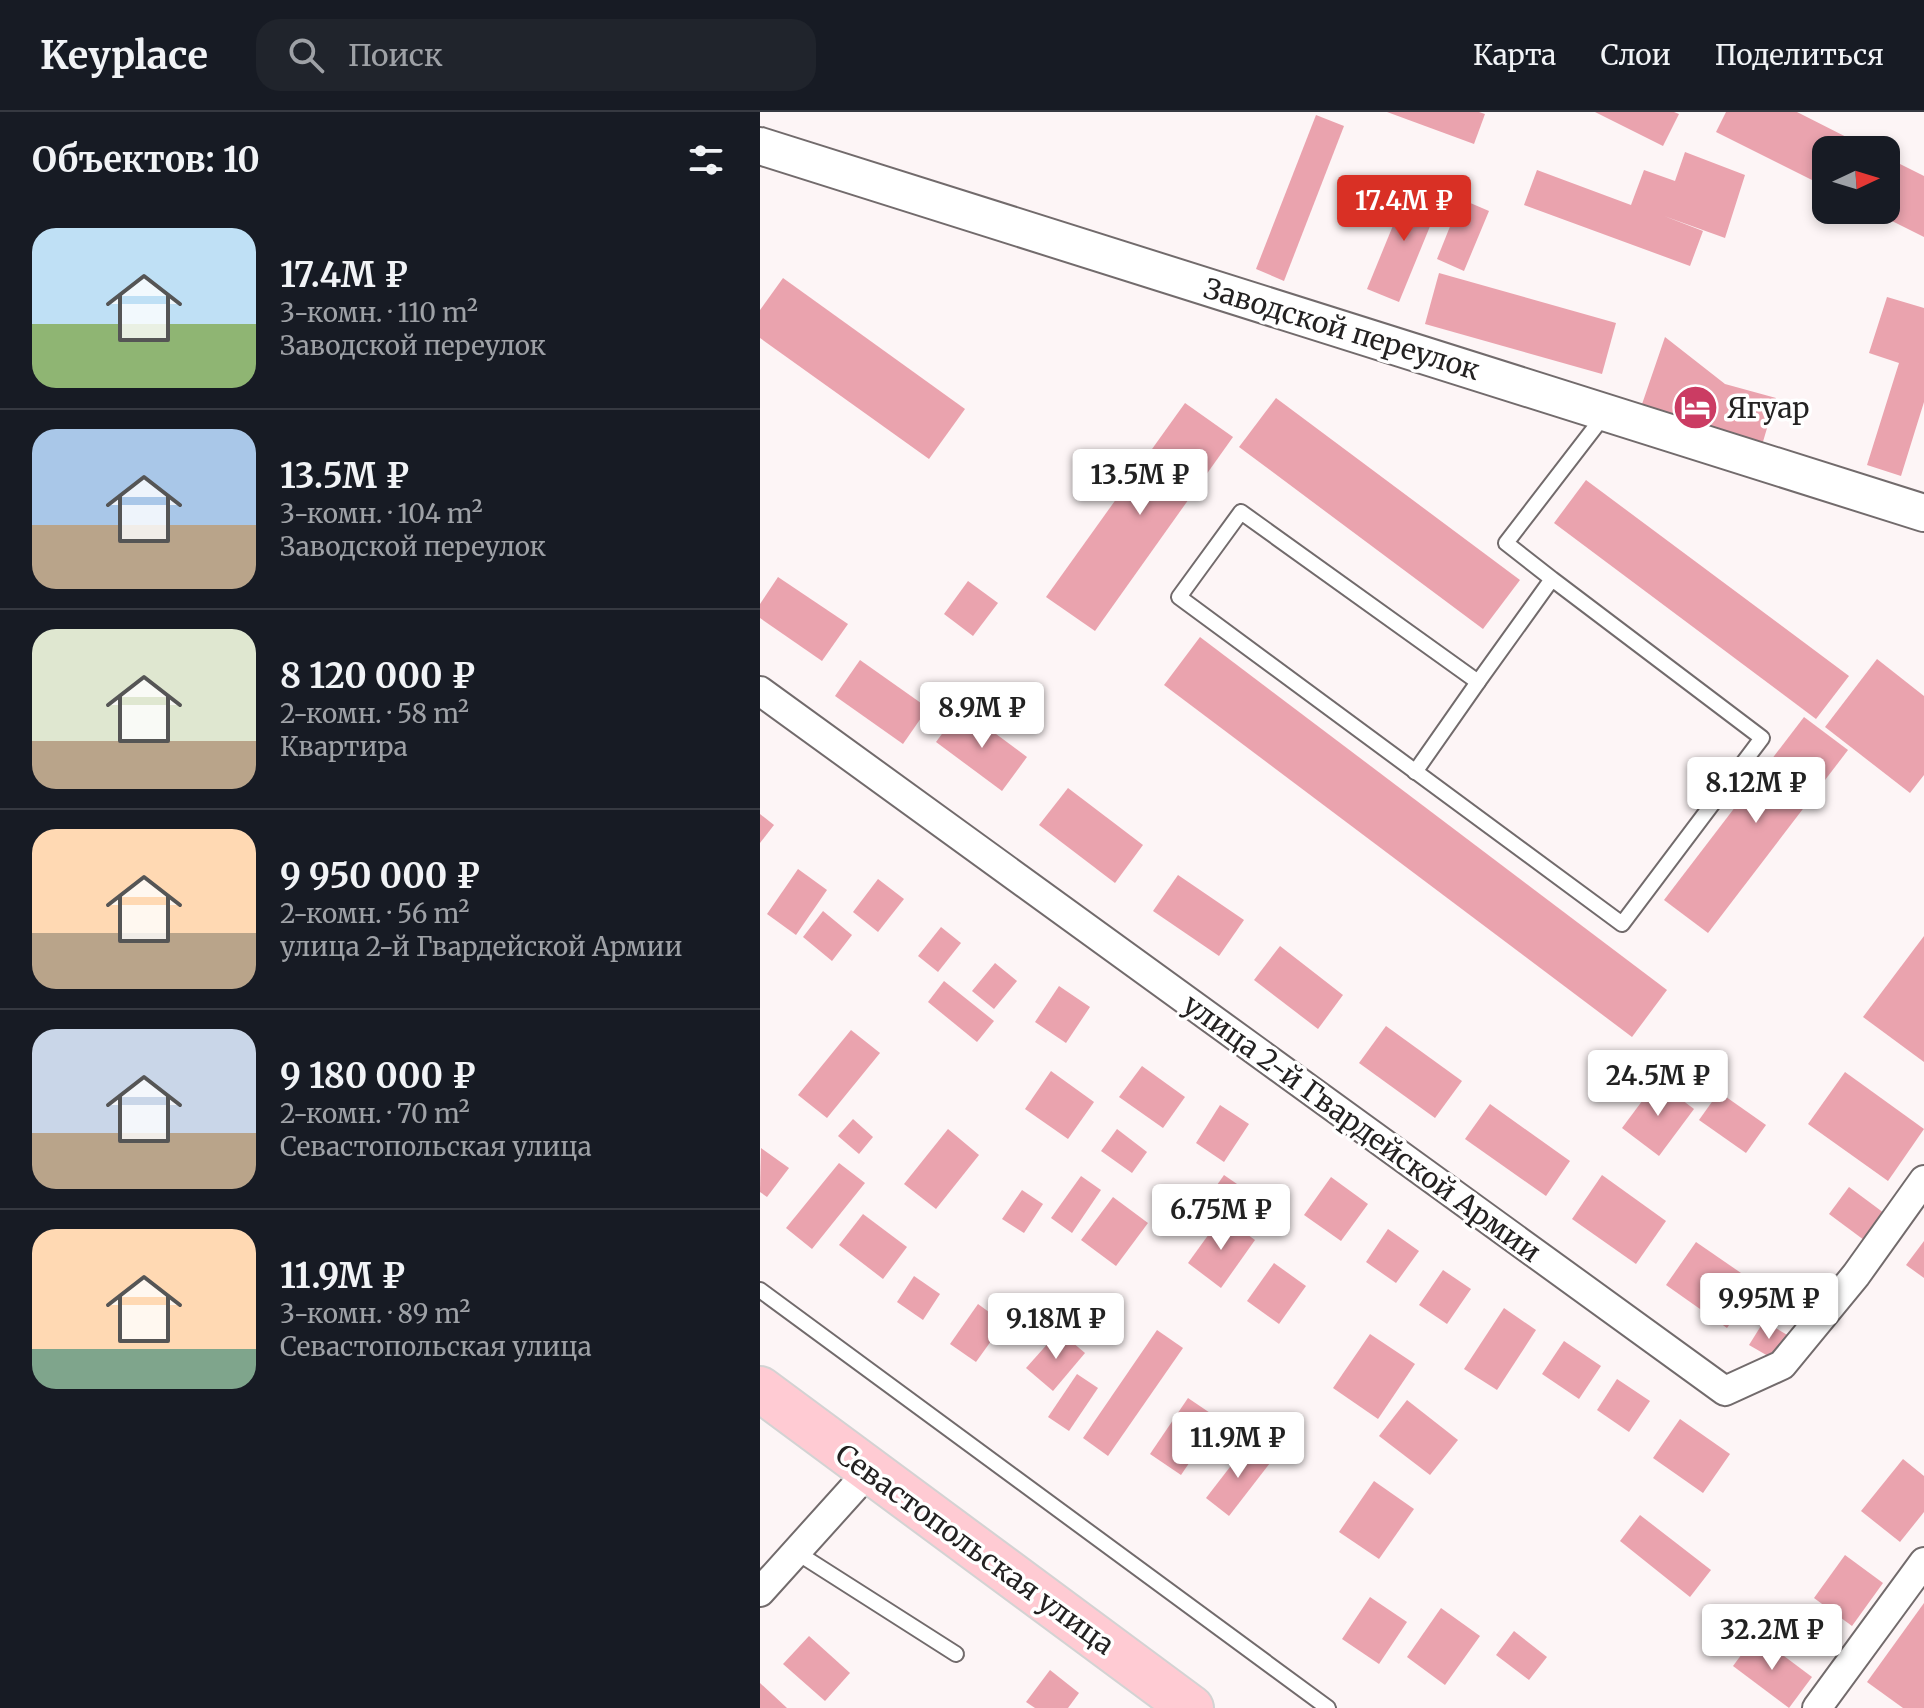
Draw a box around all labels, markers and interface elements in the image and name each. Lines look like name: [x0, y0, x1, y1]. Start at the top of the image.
search box: [256, 19, 816, 91]
text: Keyplace: [40, 32, 208, 79]
icon: search: [284, 33, 328, 77]
text: Поиск: [348, 36, 443, 74]
text: Карта: [1473, 37, 1556, 73]
text: Слои: [1600, 37, 1671, 73]
text: Поделиться: [1715, 37, 1884, 73]
north arrow: [1812, 136, 1900, 224]
map controls: [1812, 136, 1900, 224]
icon: filters: [684, 138, 728, 182]
text: Объектов: 10: [32, 139, 260, 181]
pin: 17.4M ₽: [1330, 175, 1478, 243]
text: 17.4M ₽: [1355, 184, 1453, 217]
text: 17.4M ₽: [280, 254, 408, 296]
icon: home: [96, 260, 192, 356]
street label: Заводской переулок: [1200, 270, 1485, 388]
text: 3-комн. · 110 m²: [280, 296, 478, 329]
text: Заводской переулок: [280, 329, 546, 362]
hotel icon: Ягуар: [1672, 384, 1720, 432]
place label: Ягуар: [1727, 390, 1809, 426]
pin: 13.5M ₽: [1066, 449, 1214, 517]
text: 13.5M ₽: [280, 455, 409, 497]
text: 13.5M ₽: [1091, 458, 1189, 491]
icon: home: [96, 461, 192, 557]
text: 3-комн. · 104 m²: [280, 497, 483, 530]
text: Заводской переулок: [280, 530, 546, 563]
text: 8 120 000 ₽: [280, 655, 475, 697]
icon: home: [96, 661, 192, 757]
pin: 8.9M ₽: [917, 682, 1047, 750]
text: 8.9M ₽: [938, 691, 1026, 724]
text: 2-комн. · 58 m²: [280, 697, 469, 730]
text: Квартира: [280, 730, 408, 763]
pin: 8.12M ₽: [1682, 757, 1830, 825]
text: 8.12M ₽: [1705, 766, 1807, 799]
text: 9 950 000 ₽: [280, 855, 480, 897]
icon: home: [96, 861, 192, 957]
text: 2-комн. · 56 m²: [280, 897, 469, 930]
text: улица 2-й Гвардейской Армии: [280, 930, 682, 963]
street label: улица 2-й Гвардейской Армии: [1176, 986, 1548, 1270]
pin: 24.5M ₽: [1584, 1050, 1732, 1118]
text: 9 180 000 ₽: [280, 1055, 476, 1097]
text: 24.5M ₽: [1606, 1059, 1710, 1092]
icon: home: [96, 1061, 192, 1157]
text: 2-комн. · 70 m²: [280, 1097, 470, 1130]
text: Севастопольская улица: [280, 1130, 592, 1163]
pin: 6.75M ₽: [1147, 1184, 1295, 1252]
text: 6.75M ₽: [1170, 1193, 1272, 1226]
text: 11.9M ₽: [280, 1255, 405, 1297]
icon: home: [96, 1261, 192, 1357]
pin: 9.95M ₽: [1695, 1273, 1843, 1341]
text: 9.95M ₽: [1718, 1282, 1820, 1315]
pin: 9.18M ₽: [982, 1293, 1130, 1361]
text: 3-комн. · 89 m²: [280, 1297, 470, 1330]
text: 9.18M ₽: [1006, 1302, 1106, 1335]
text: Севастопольская улица: [280, 1330, 592, 1363]
pin: 11.9M ₽: [1164, 1412, 1312, 1480]
text: 11.9M ₽: [1190, 1421, 1286, 1454]
street label: Севастопольская улица: [829, 1436, 1121, 1662]
pin: 32.2M ₽: [1698, 1604, 1846, 1672]
text: 32.2M ₽: [1720, 1613, 1824, 1646]

